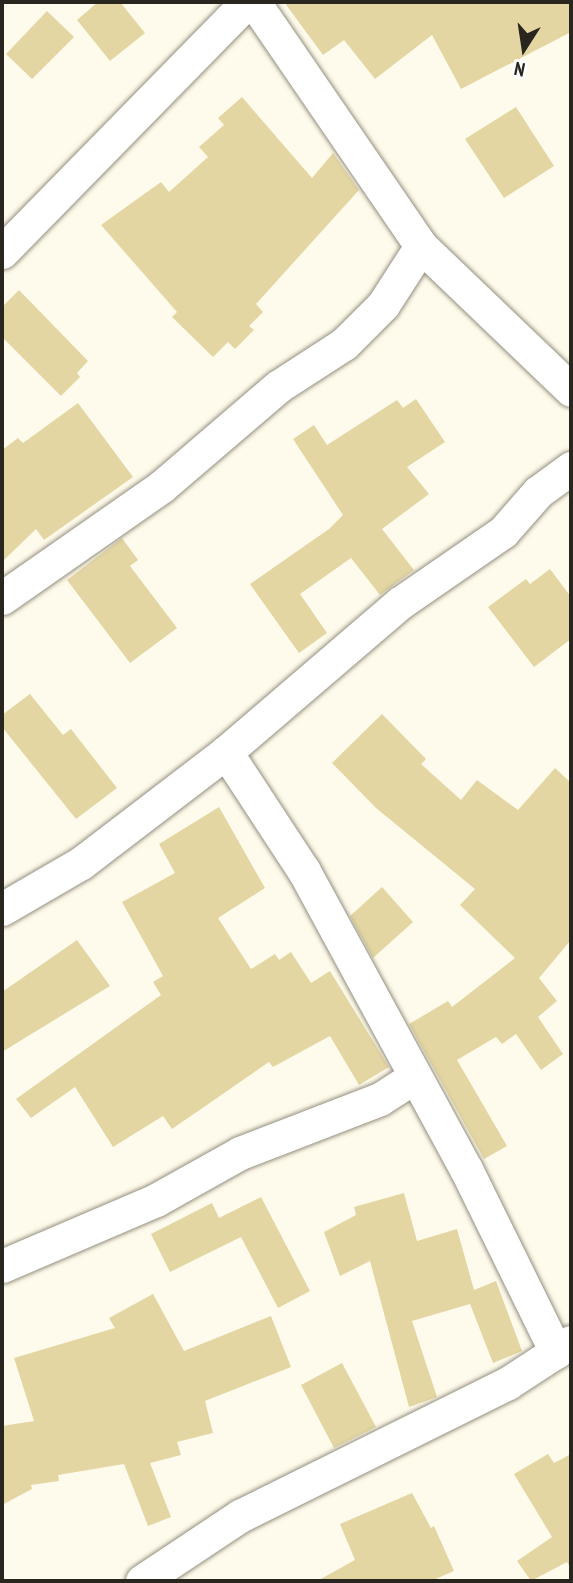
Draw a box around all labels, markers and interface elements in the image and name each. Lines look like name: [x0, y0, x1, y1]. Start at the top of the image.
north arrow: [489, 14, 559, 84]
text: N: [512, 57, 527, 82]

